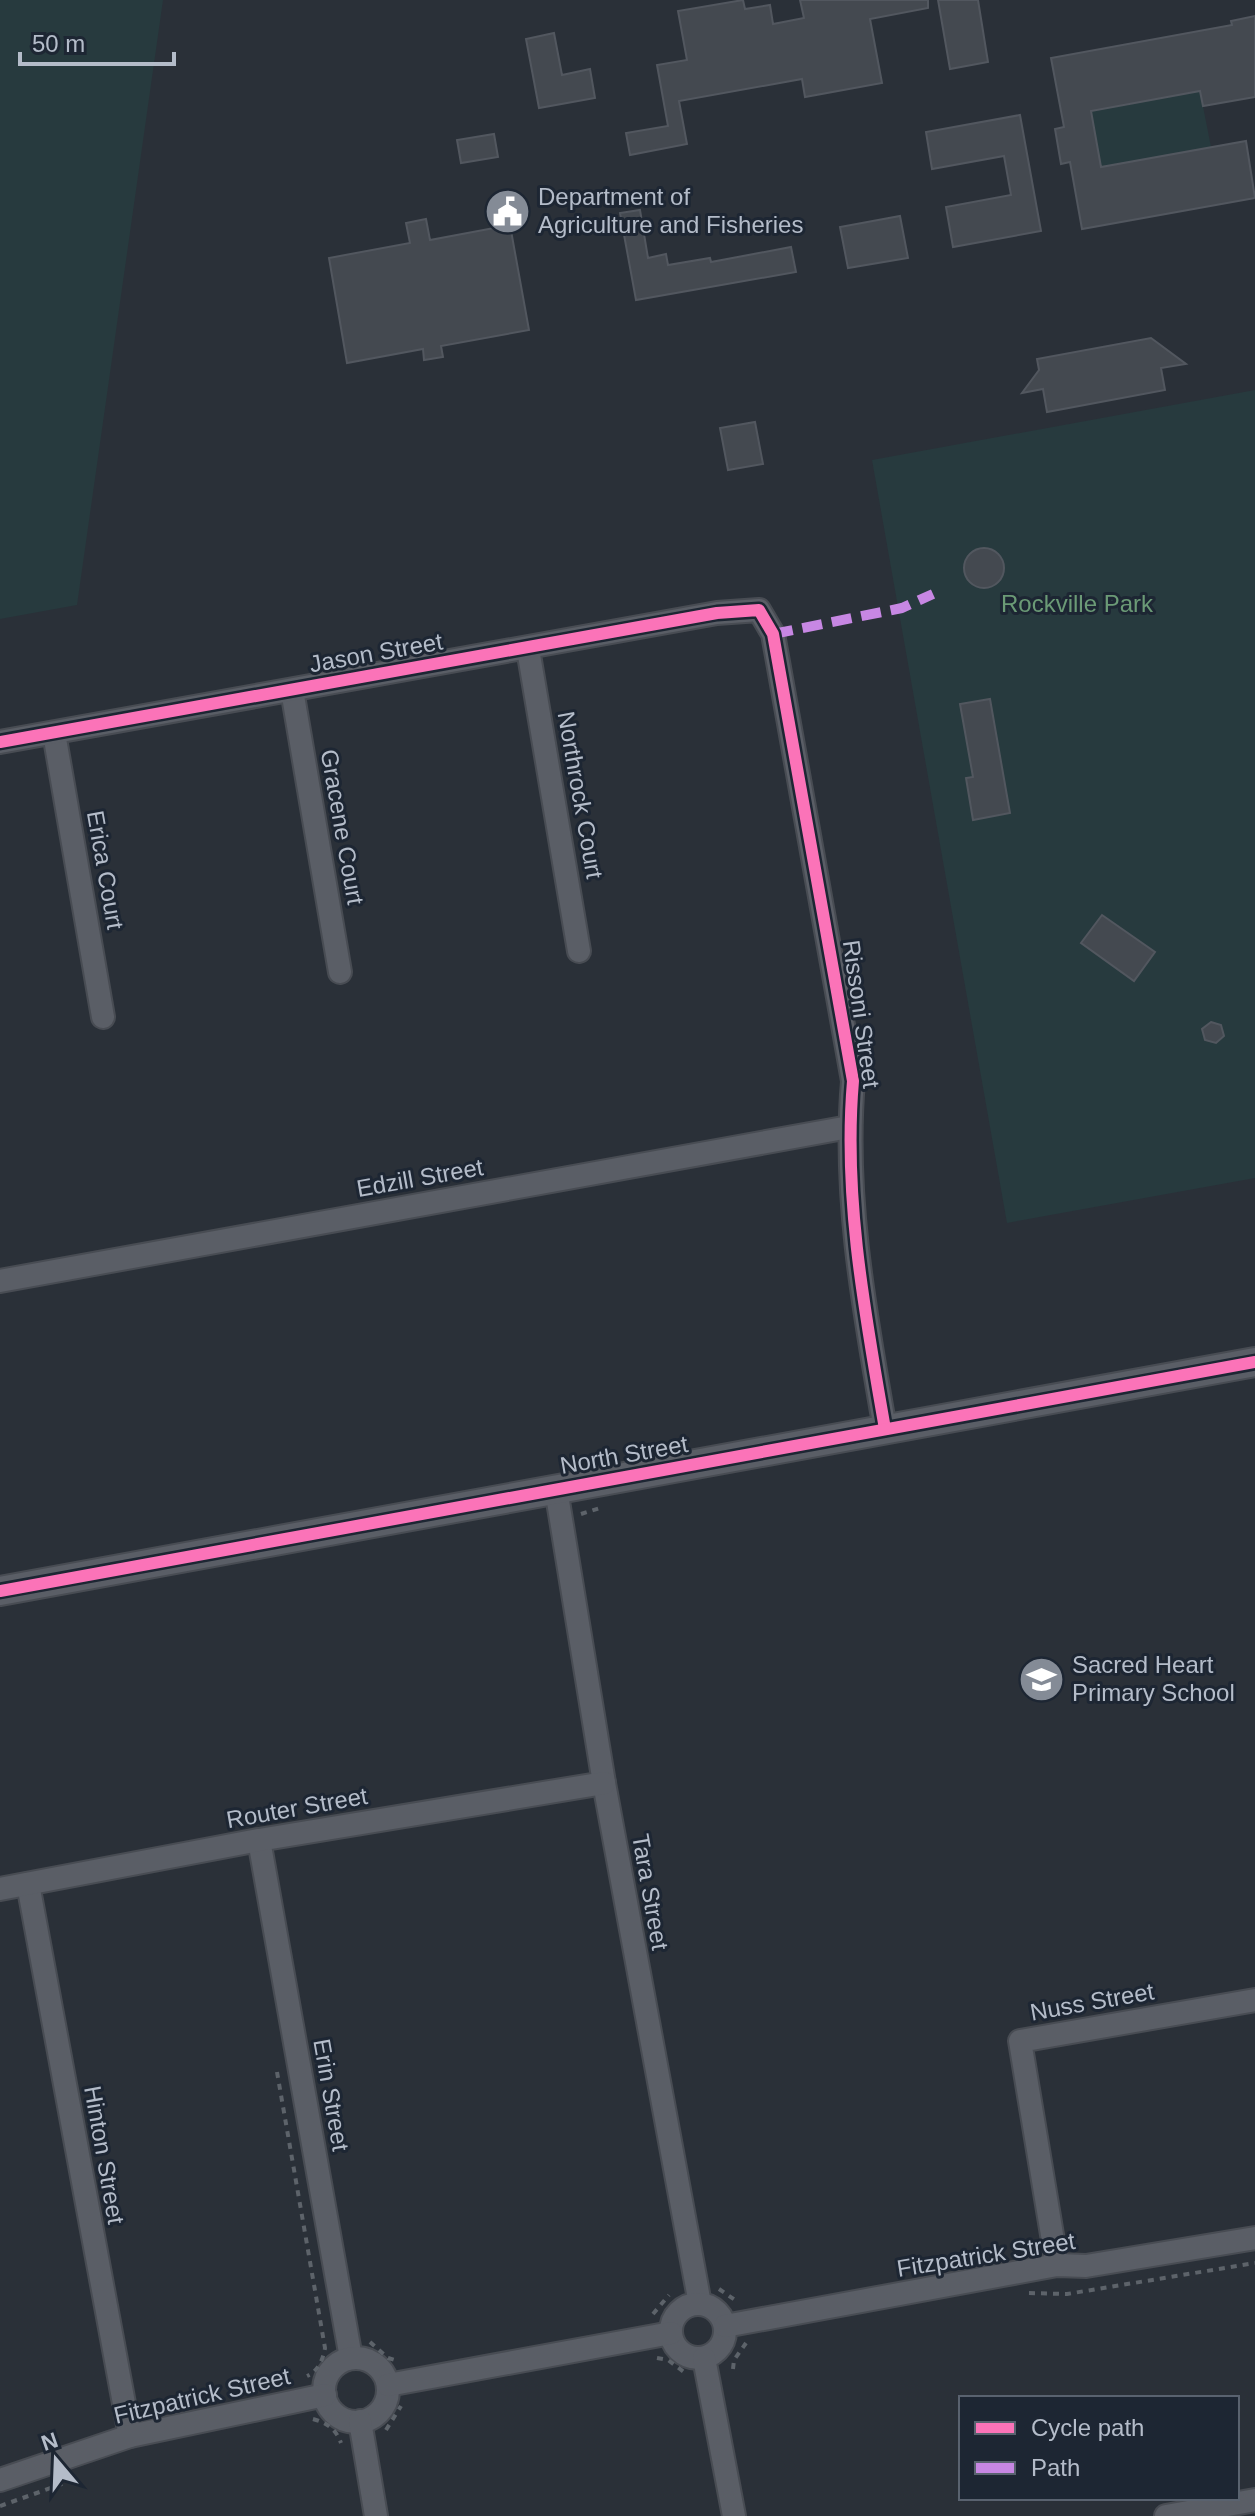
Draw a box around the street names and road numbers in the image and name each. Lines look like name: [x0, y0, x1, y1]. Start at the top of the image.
street label: Jason Street: [307, 627, 445, 678]
street label: Northrock Court: [552, 709, 609, 881]
street label: Gracene Court: [316, 747, 370, 907]
street label: Erica Court: [82, 808, 129, 932]
street label: Rissoni Street: [838, 938, 885, 1090]
street label: Edzill Street: [355, 1153, 486, 1202]
street label: North Street: [558, 1430, 690, 1479]
street label: Router Street: [224, 1782, 370, 1833]
street label: Tara Street: [627, 1832, 674, 1952]
street label: Nuss Street: [1028, 1977, 1156, 2026]
street label: Erin Street: [308, 2037, 355, 2153]
street label: Hinton Street: [79, 2084, 130, 2227]
street label: Fitzpatrick Street: [895, 2227, 1077, 2282]
street label: Fitzpatrick Street: [111, 2362, 293, 2429]

